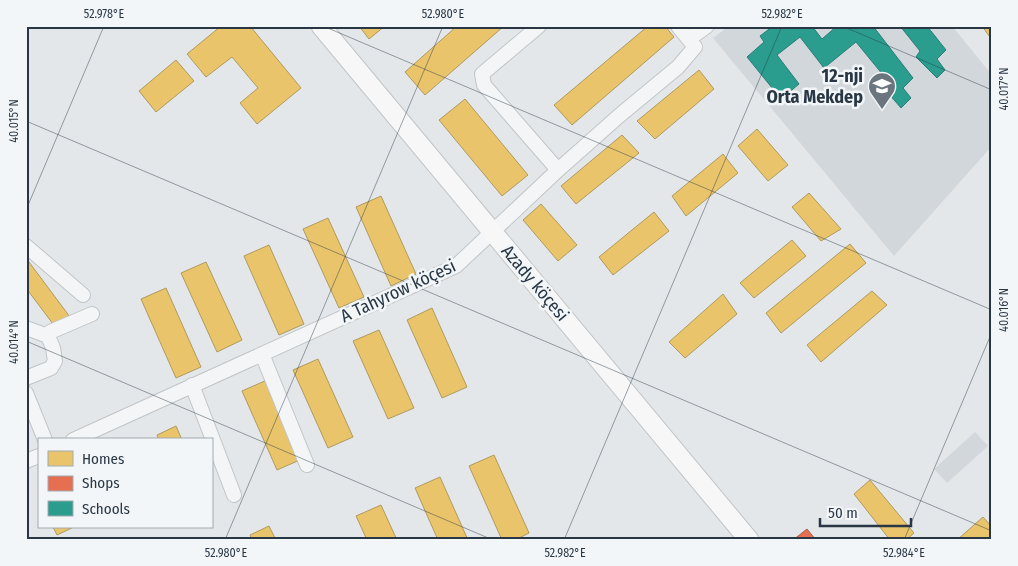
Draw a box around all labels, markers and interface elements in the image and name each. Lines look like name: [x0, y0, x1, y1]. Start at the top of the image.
text: 52.978°E: [84, 7, 125, 21]
text: 52.980°E: [422, 7, 465, 21]
text: 52.982°E: [761, 7, 803, 21]
place label: 12-nji Orta Mekdep: [767, 65, 863, 108]
text: 40.017°N: [997, 68, 1011, 110]
school or university icon: 12-nji Orta Mekdep: [867, 71, 897, 110]
text: 40.015°N: [7, 99, 21, 143]
street label: Azady köçesi: [497, 240, 573, 326]
street label: A Tahyrow köçesi: [337, 255, 459, 327]
text: 40.016°N: [997, 288, 1011, 332]
text: 40.014°N: [7, 320, 21, 364]
legend: [38, 438, 212, 528]
text: Homes: [82, 450, 124, 468]
text: Shops: [82, 474, 120, 492]
scale bar: [820, 496, 912, 528]
text: Schools: [82, 500, 130, 518]
text: 50 m: [828, 504, 858, 522]
text: 52.980°E: [205, 546, 248, 560]
text: 52.982°E: [544, 546, 586, 560]
text: 52.984°E: [883, 546, 925, 560]

